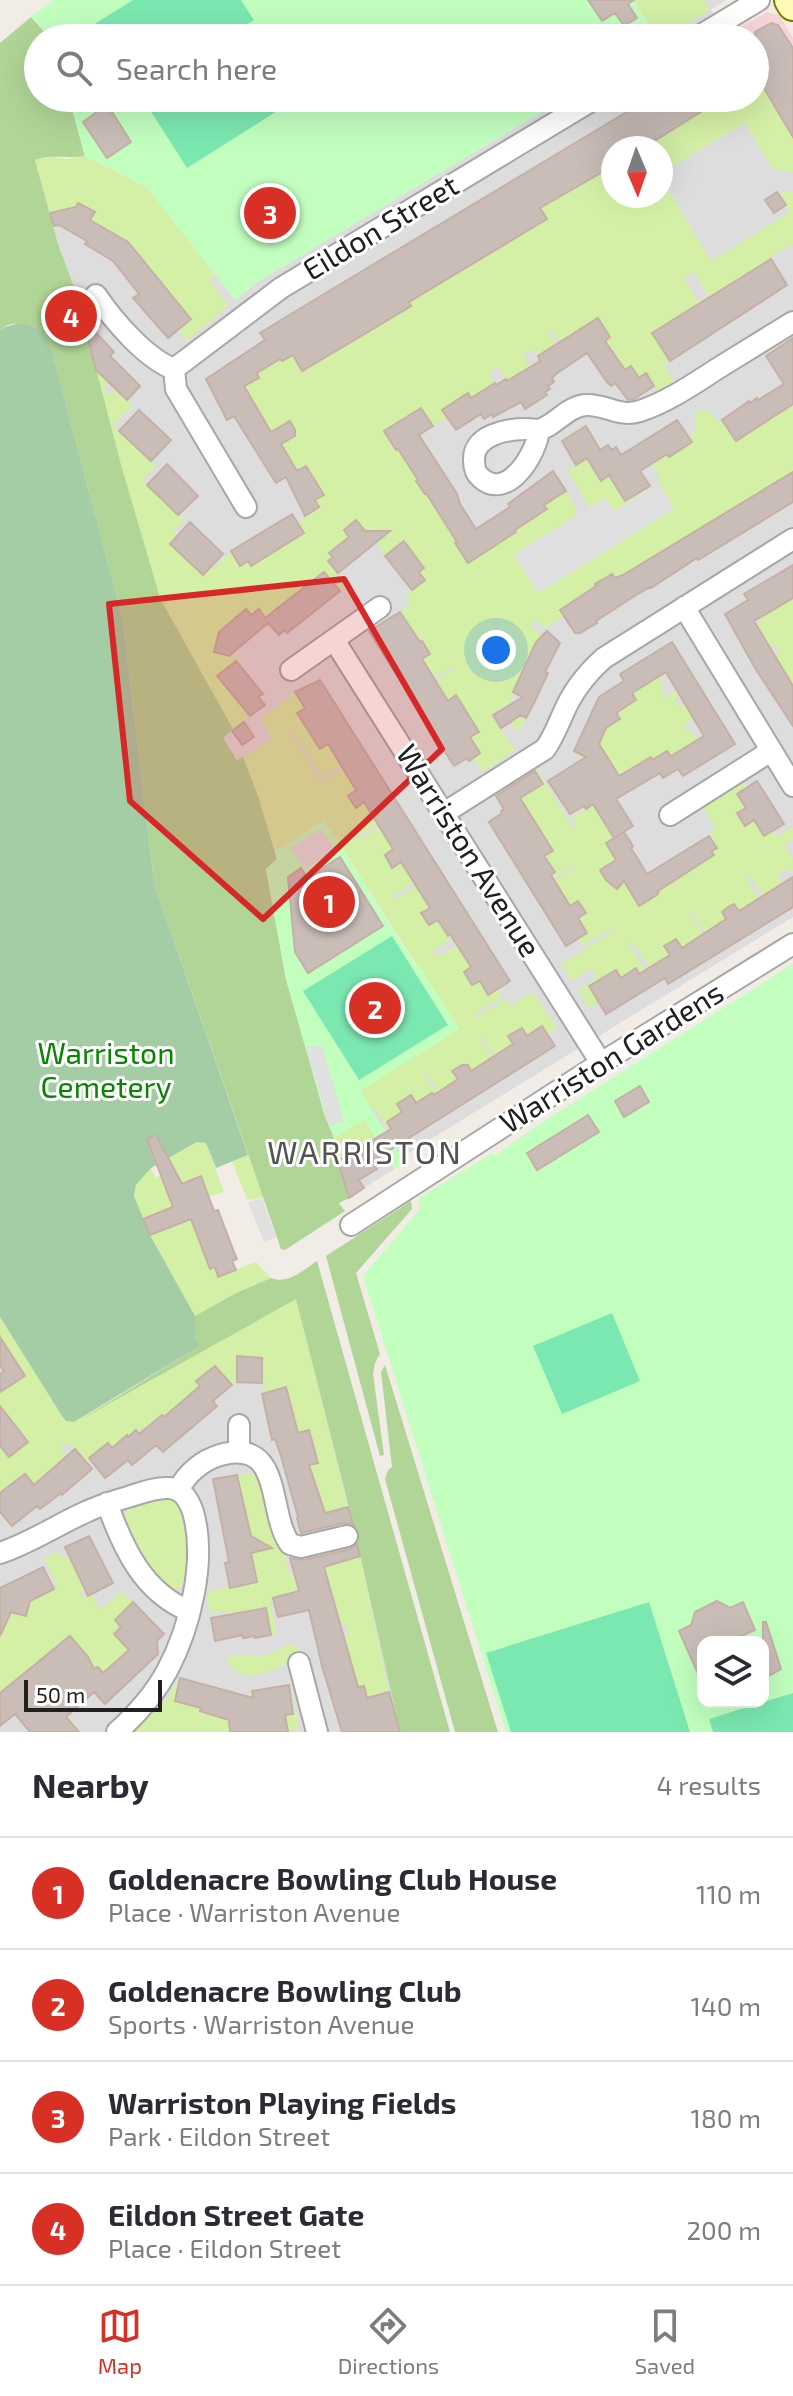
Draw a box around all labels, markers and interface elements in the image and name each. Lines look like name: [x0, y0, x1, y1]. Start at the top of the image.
search box: [24, 24, 769, 112]
icon: search: [52, 46, 96, 90]
text: Search here: [116, 50, 277, 86]
north arrow: [601, 136, 673, 208]
street label: Eildon Street: [296, 166, 464, 287]
pin: 3: [244, 183, 296, 243]
pin: 4: [45, 286, 97, 346]
your location: [476, 630, 516, 670]
street label: Warriston Avenue: [390, 737, 550, 963]
pin: 1: [303, 872, 355, 932]
street label: Warriston Gardens: [492, 973, 729, 1140]
pin: 2: [349, 978, 401, 1038]
park label: Warriston Cemetery: [37, 1034, 175, 1104]
district label: WARRISTON: [267, 1132, 463, 1170]
map controls: [697, 1636, 769, 1708]
button: layers: [697, 1636, 769, 1708]
scale bar: [24, 1676, 162, 1712]
text: 50 m: [36, 1681, 85, 1707]
text: Nearby: [32, 1764, 149, 1805]
text: 4 results: [656, 1769, 761, 1800]
text: Goldenacre Bowling Club House: [108, 1860, 557, 1896]
text: 1: [52, 1878, 64, 1909]
text: 110 m: [696, 1878, 761, 1909]
text: Place · Warriston Avenue: [108, 1896, 400, 1927]
text: Goldenacre Bowling Club: [108, 1972, 462, 2008]
text: 2: [50, 1990, 66, 2021]
text: 140 m: [690, 1990, 761, 2021]
text: Sports · Warriston Avenue: [108, 2008, 415, 2039]
text: Warriston Playing Fields: [108, 2084, 457, 2120]
text: 3: [51, 2102, 65, 2133]
text: 180 m: [691, 2102, 761, 2133]
text: Park · Eildon Street: [108, 2120, 330, 2151]
text: Eildon Street Gate: [108, 2196, 364, 2232]
text: 4: [50, 2214, 66, 2245]
text: 200 m: [686, 2214, 761, 2245]
text: Place · Eildon Street: [108, 2232, 341, 2263]
tab: Map: [98, 2304, 142, 2378]
tab: Directions: [338, 2304, 439, 2378]
tab: Saved: [635, 2304, 695, 2378]

